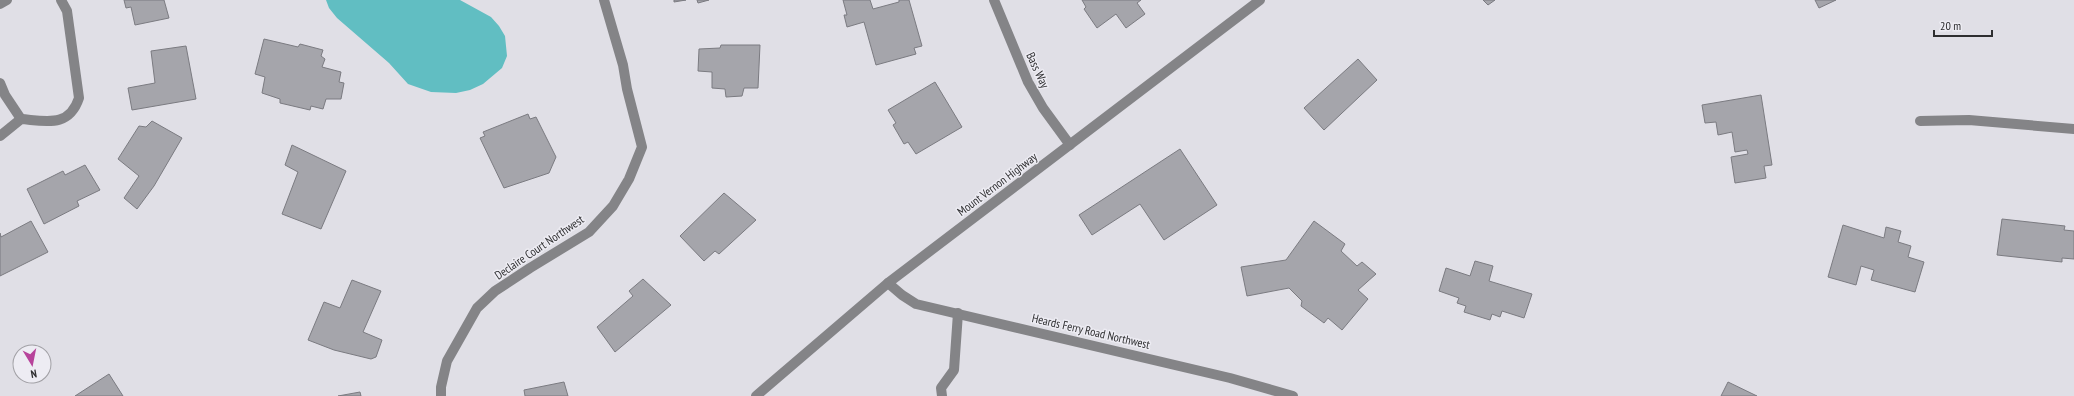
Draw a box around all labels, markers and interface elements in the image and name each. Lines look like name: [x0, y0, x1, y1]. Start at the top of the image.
scale bar: [1934, 12, 1992, 38]
text: 20 m: [1940, 18, 1961, 33]
street label: Bass Way: [1023, 50, 1053, 91]
street label: Mount Vernon Highway: [954, 149, 1040, 219]
street label: Declaire Court Northwest: [491, 211, 587, 282]
street label: Heards Ferry Road Northwest: [1031, 310, 1152, 352]
north arrow: [12, 344, 52, 384]
text: N: [30, 366, 38, 381]

